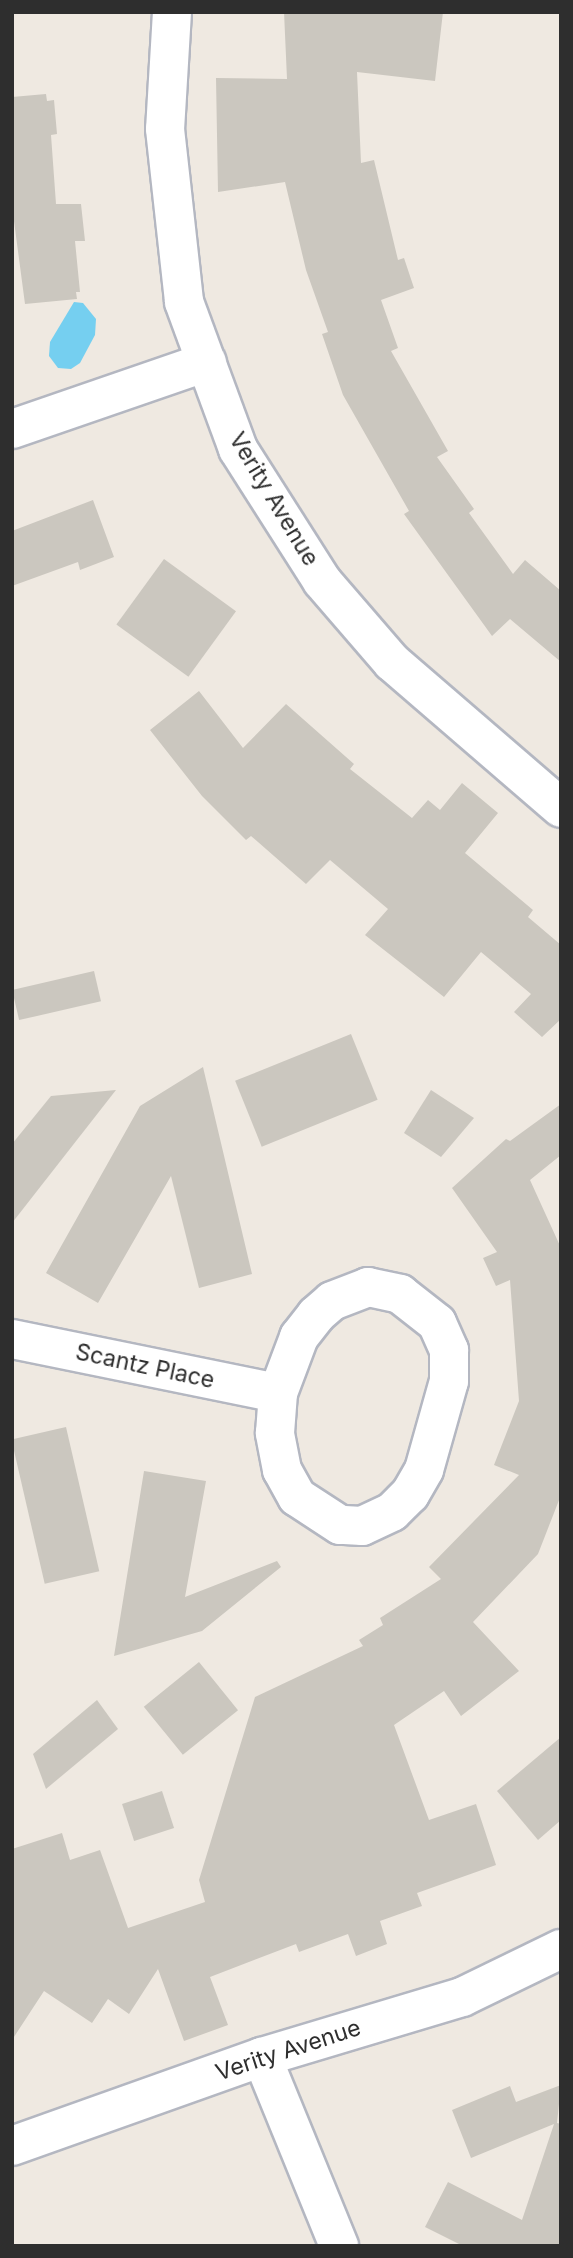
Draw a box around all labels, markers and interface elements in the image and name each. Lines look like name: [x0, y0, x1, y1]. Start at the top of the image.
street label: Verity Avenue: [223, 427, 325, 571]
street label: Scantz Place: [73, 1338, 217, 1394]
street label: Verity Avenue: [212, 2014, 364, 2086]

